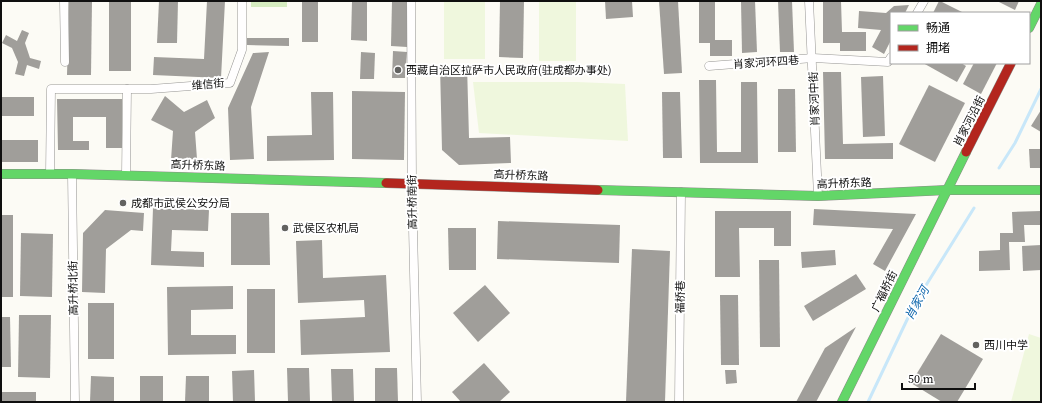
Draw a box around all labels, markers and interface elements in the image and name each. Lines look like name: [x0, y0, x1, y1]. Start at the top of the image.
legend: [890, 12, 1030, 64]
text: 畅通: [926, 20, 950, 36]
text: 拥堵: [926, 40, 950, 56]
street label: 肖家河环四巷: [733, 53, 799, 72]
place label: 西藏自治区拉萨市人民政府(驻成都办事处): [406, 63, 611, 78]
marker: 西藏自治区拉萨市人民政府(驻成都办事处): [393, 65, 403, 75]
street label: 肖家河中街: [806, 71, 823, 127]
street label: 维信街: [191, 76, 225, 93]
street label: 肖家河沿街: [950, 93, 989, 149]
street label: 高升桥东路: [170, 157, 226, 174]
street label: 高升桥东路: [493, 167, 549, 184]
street label: 高升桥南街: [405, 174, 420, 230]
street label: 高升桥东路: [816, 175, 872, 192]
place label: 成都市武侯公安分局: [131, 196, 230, 211]
marker: 成都市武侯公安分局: [118, 198, 128, 208]
place label: 武侯区农机局: [293, 221, 359, 236]
marker: 武侯区农机局: [280, 223, 290, 233]
street label: 高升桥北街: [66, 260, 81, 316]
street label: 广福桥街: [868, 268, 901, 314]
street label: 福桥巷: [673, 280, 688, 314]
water label: 肖家河: [901, 282, 934, 323]
place label: 西川中学: [984, 338, 1028, 353]
marker: 西川中学: [971, 340, 981, 350]
scale bar: [902, 365, 975, 391]
text: 50 m: [908, 371, 934, 387]

